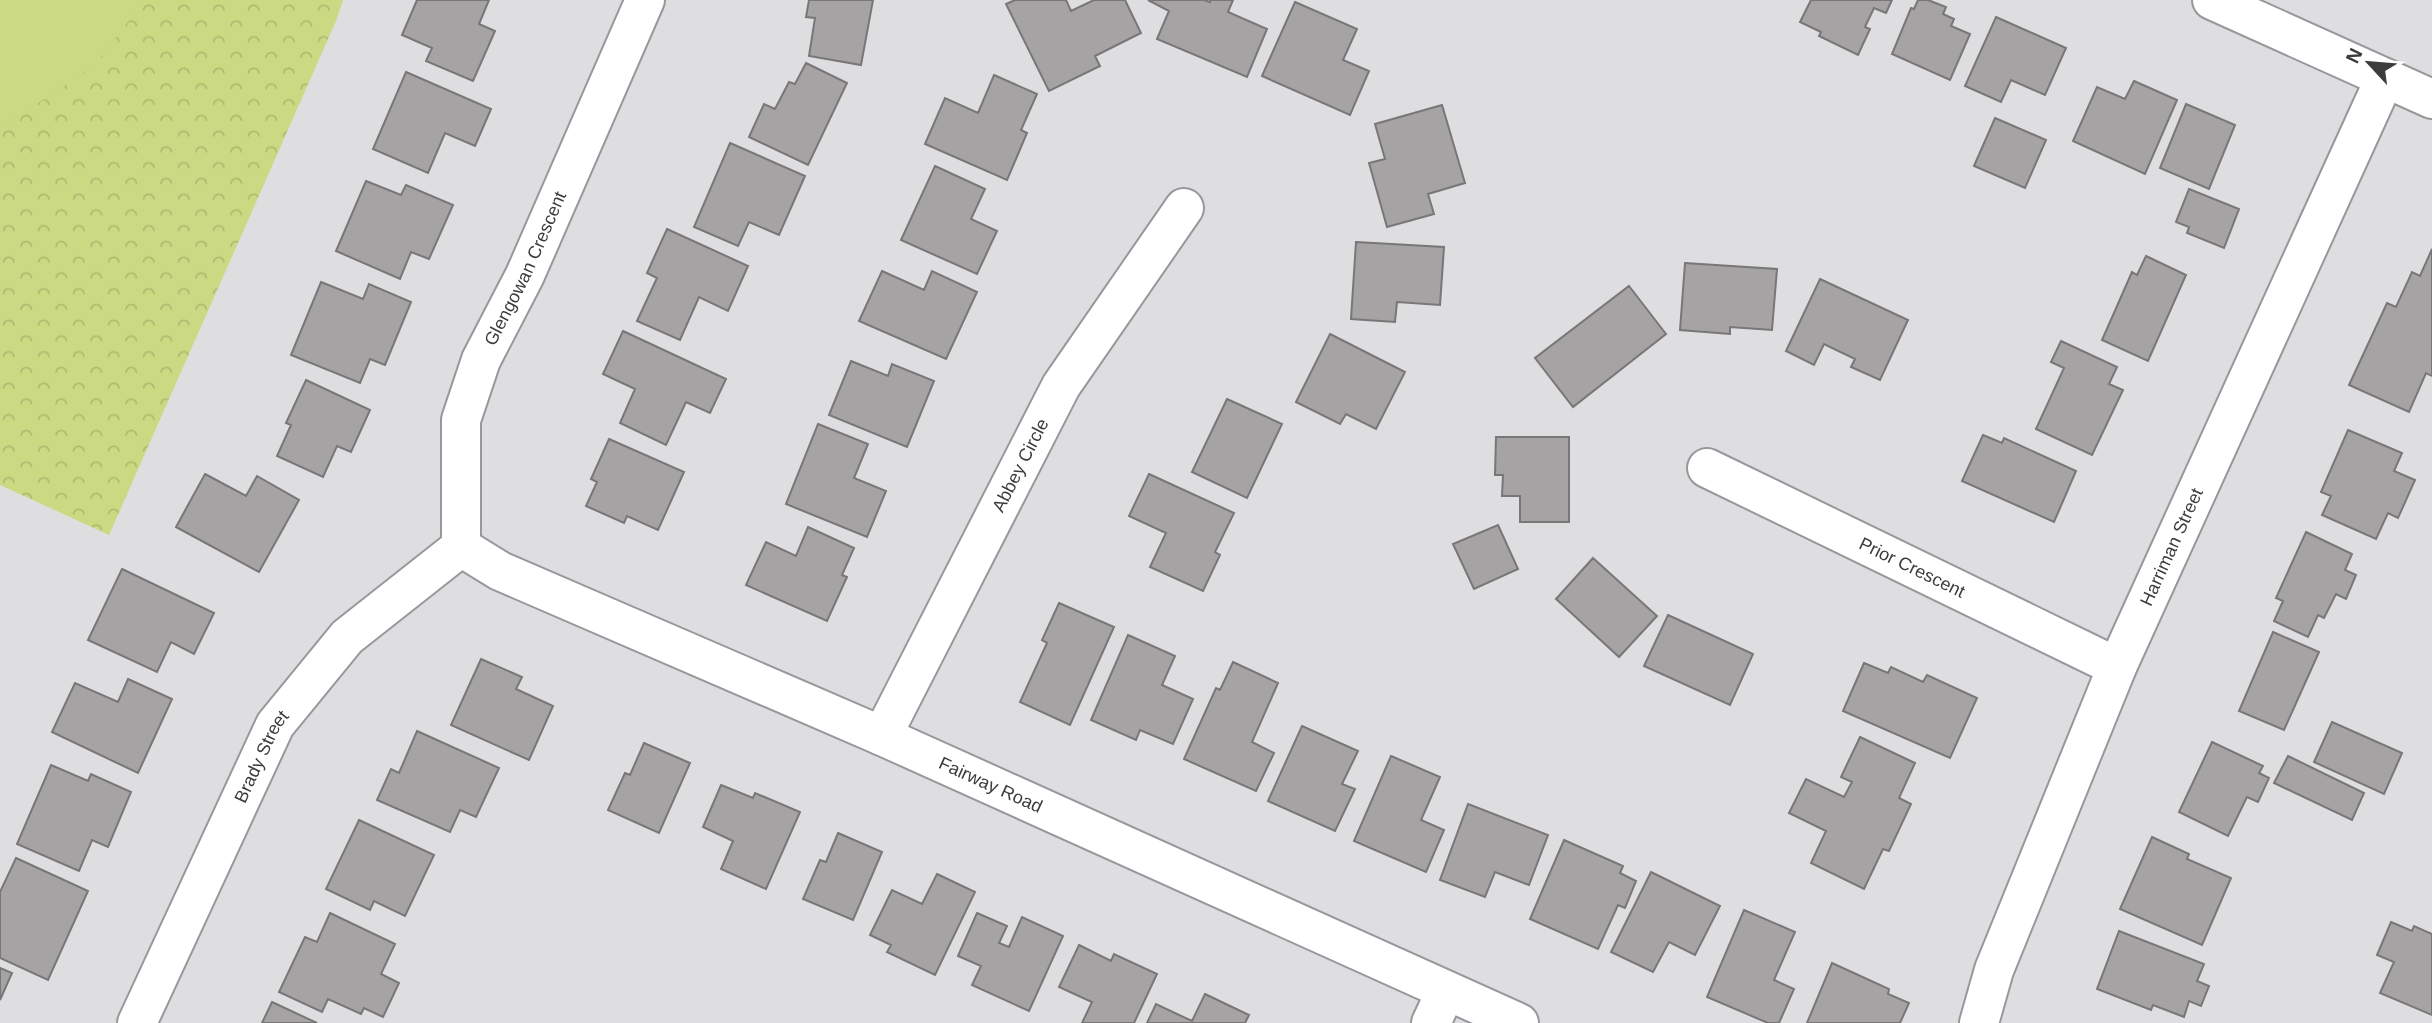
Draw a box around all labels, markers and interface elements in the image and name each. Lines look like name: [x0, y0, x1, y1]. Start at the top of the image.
north arrow: [2334, 28, 2404, 98]
text: N: [2342, 45, 2367, 67]
street label: Glengowan Crescent: [480, 188, 570, 349]
street label: Abbey Circle: [988, 415, 1053, 515]
street label: Harriman Street: [2136, 485, 2207, 609]
street label: Prior Crescent: [1856, 533, 1968, 602]
street label: Brady Street: [230, 707, 293, 806]
street label: Fairway Road: [936, 753, 1045, 817]

